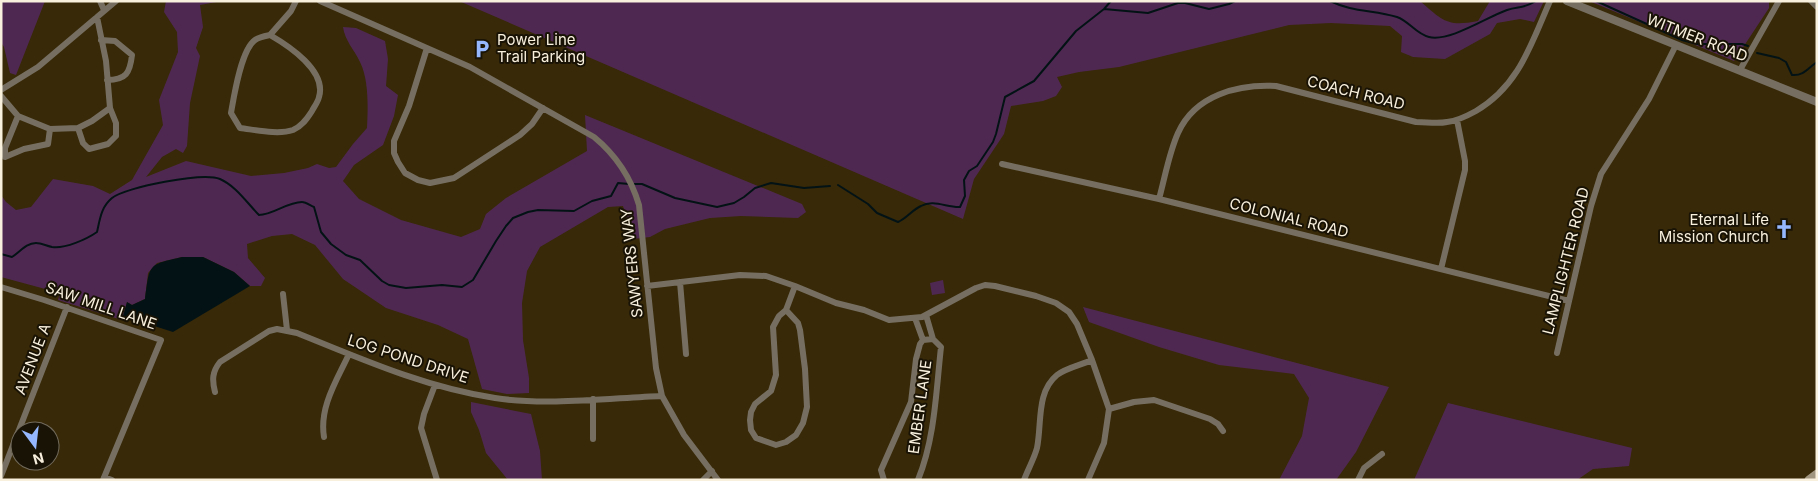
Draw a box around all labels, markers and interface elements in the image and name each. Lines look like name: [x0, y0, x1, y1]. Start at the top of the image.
street label: WITMER ROAD: [1644, 10, 1750, 66]
place label: Power Line Trail Parking: [497, 30, 585, 66]
parking icon: Power Line Trail Parking: [471, 38, 493, 60]
street label: COACH ROAD: [1305, 71, 1407, 114]
street label: LAMPLIGHTER ROAD: [1538, 185, 1593, 337]
street label: COLONIAL ROAD: [1228, 194, 1351, 242]
street label: SAWYERS WAY: [616, 207, 647, 319]
place label: Eternal Life Mission Church: [1659, 210, 1769, 246]
church icon: Eternal Life Mission Church: [1773, 218, 1795, 240]
street label: SAW MILL LANE: [43, 278, 159, 333]
street label: AVENUE A: [10, 321, 55, 397]
street label: LOG POND DRIVE: [345, 330, 471, 387]
street label: EMBER LANE: [904, 359, 935, 455]
north arrow: [10, 421, 60, 471]
text: N: [31, 449, 46, 469]

